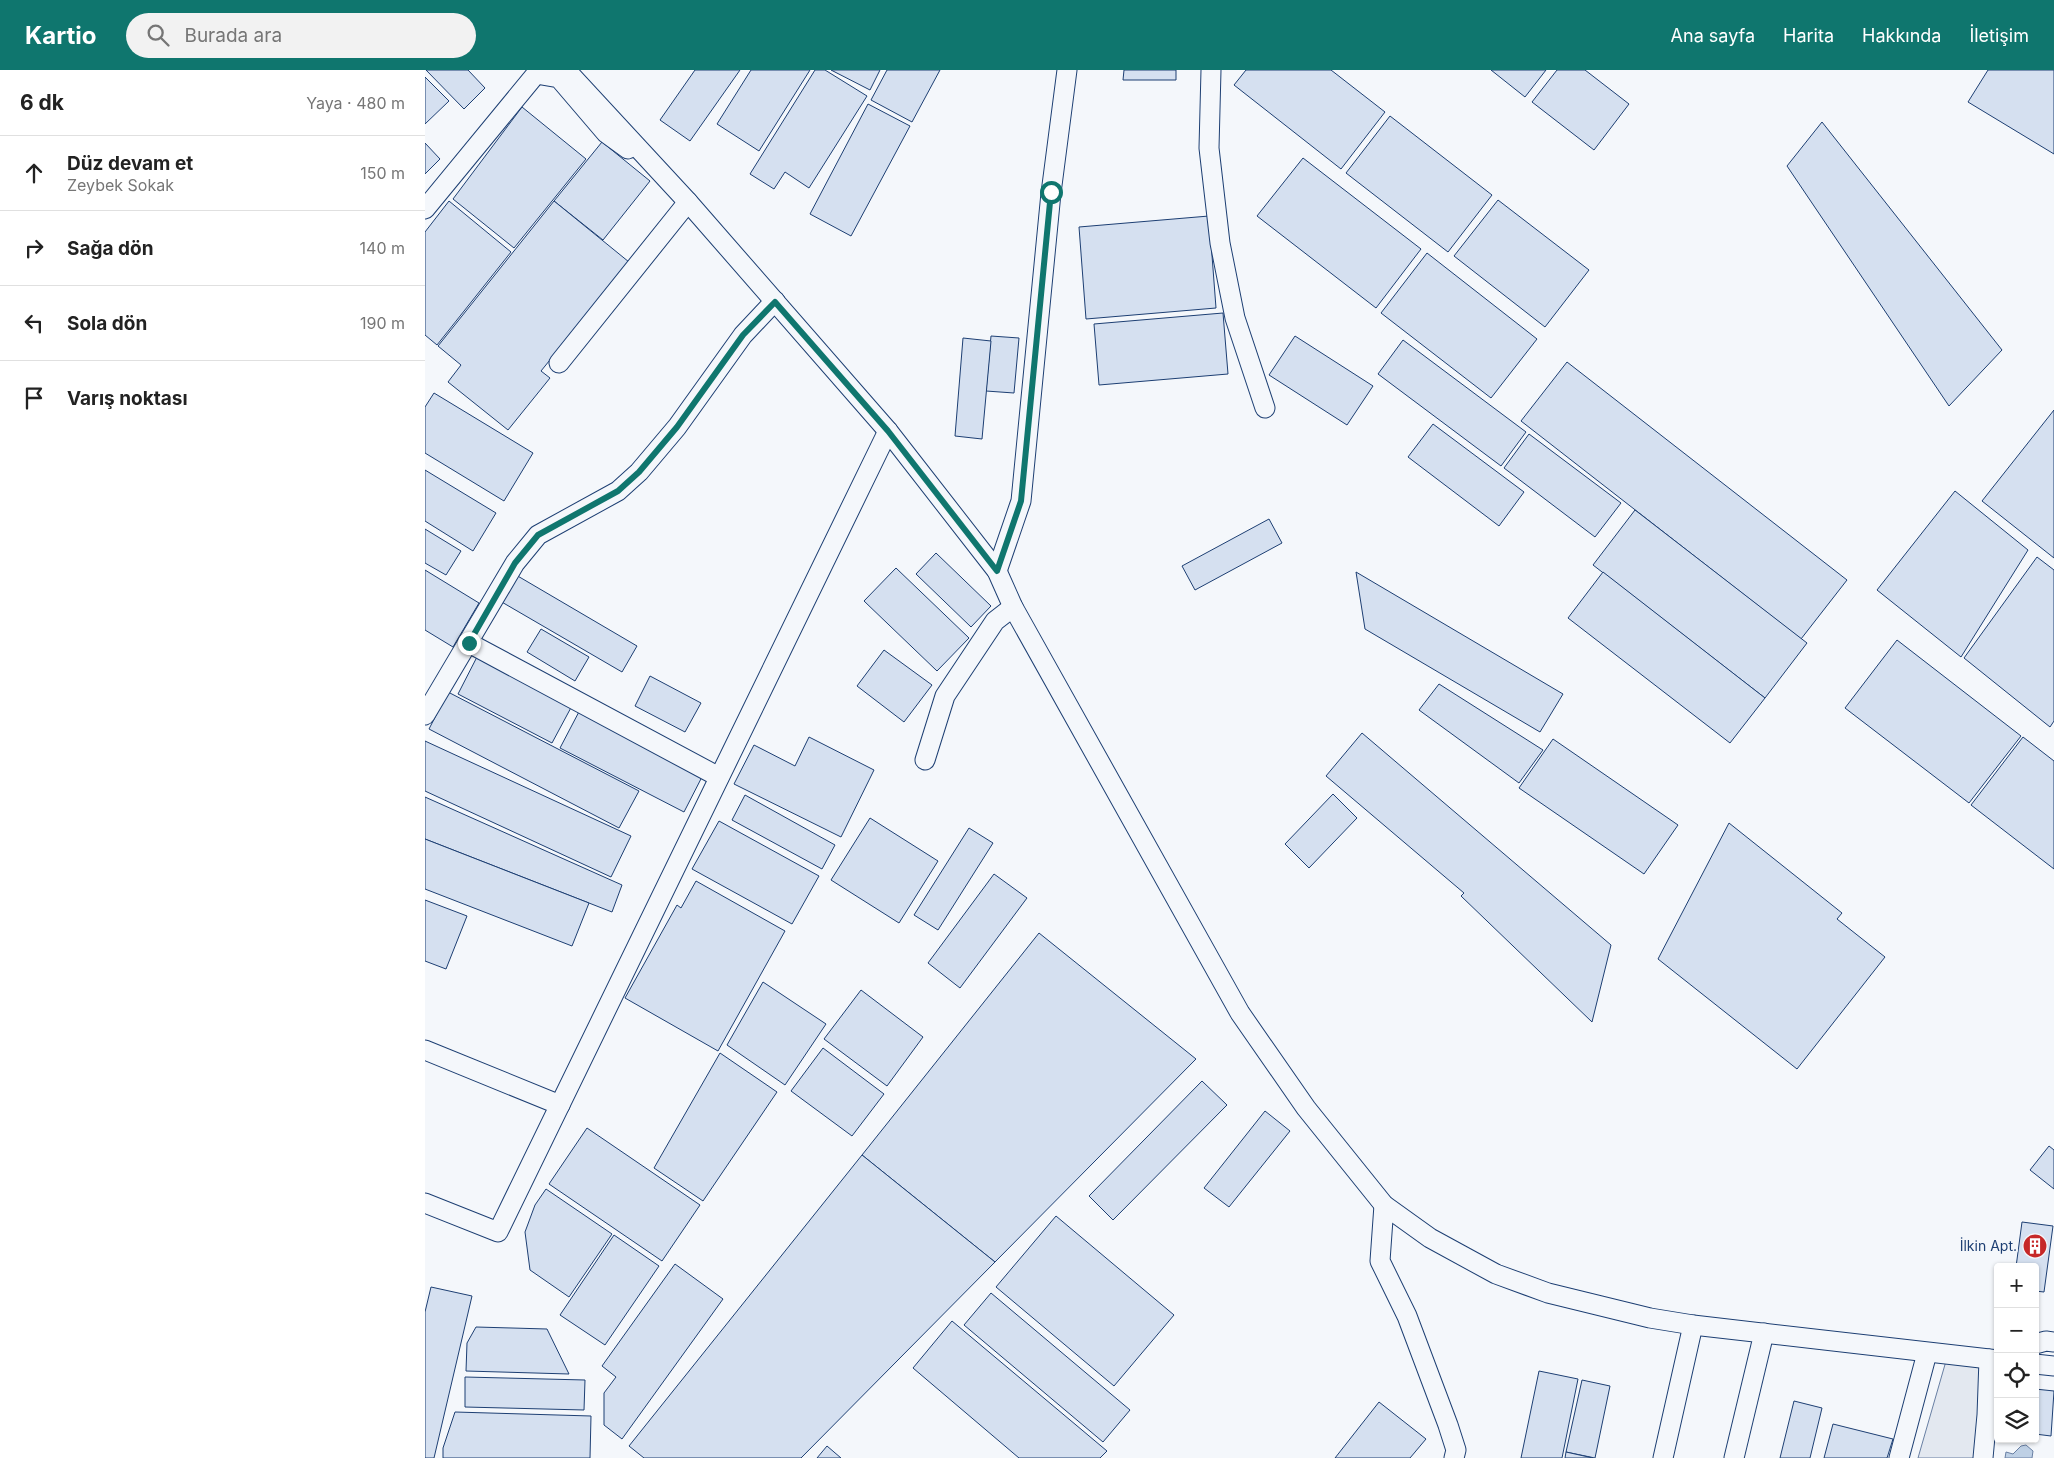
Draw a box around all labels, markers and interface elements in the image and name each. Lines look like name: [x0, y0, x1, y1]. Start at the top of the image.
search box: [126, 13, 476, 58]
text: Kartio: [25, 21, 96, 50]
icon: search: [144, 21, 172, 49]
text: Burada ara: [184, 24, 282, 47]
text: Ana sayfa: [1671, 25, 1755, 46]
text: Harita: [1783, 25, 1834, 46]
text: Hakkında: [1862, 25, 1941, 46]
text: İletişim: [1969, 25, 2029, 46]
text: 6 dk: [20, 90, 64, 115]
text: Yaya · 480 m: [306, 93, 405, 113]
text: Düz devam et: [67, 152, 193, 175]
icon: ahead: [20, 159, 48, 187]
text: 150 m: [360, 163, 405, 183]
text: Zeybek Sokak: [67, 175, 174, 195]
route start: [1040, 181, 1063, 204]
icon: right: [20, 234, 48, 262]
text: Sağa dön: [67, 237, 153, 260]
text: 140 m: [360, 238, 405, 258]
icon: left: [20, 309, 48, 337]
text: Sola dön: [67, 312, 147, 335]
text: 190 m: [360, 313, 405, 333]
icon: arrive: [20, 384, 48, 412]
text: Varış noktası: [67, 387, 188, 410]
route end: [458, 632, 481, 655]
building icon: İlkin Apt.: [2022, 1233, 2048, 1259]
place label: İlkin Apt.: [1960, 1237, 2017, 1254]
map controls: [1994, 1263, 2039, 1443]
button: +: [1994, 1263, 2039, 1308]
button: −: [1994, 1308, 2039, 1353]
button: locate: [1994, 1353, 2039, 1398]
button: layers: [1994, 1398, 2039, 1443]

